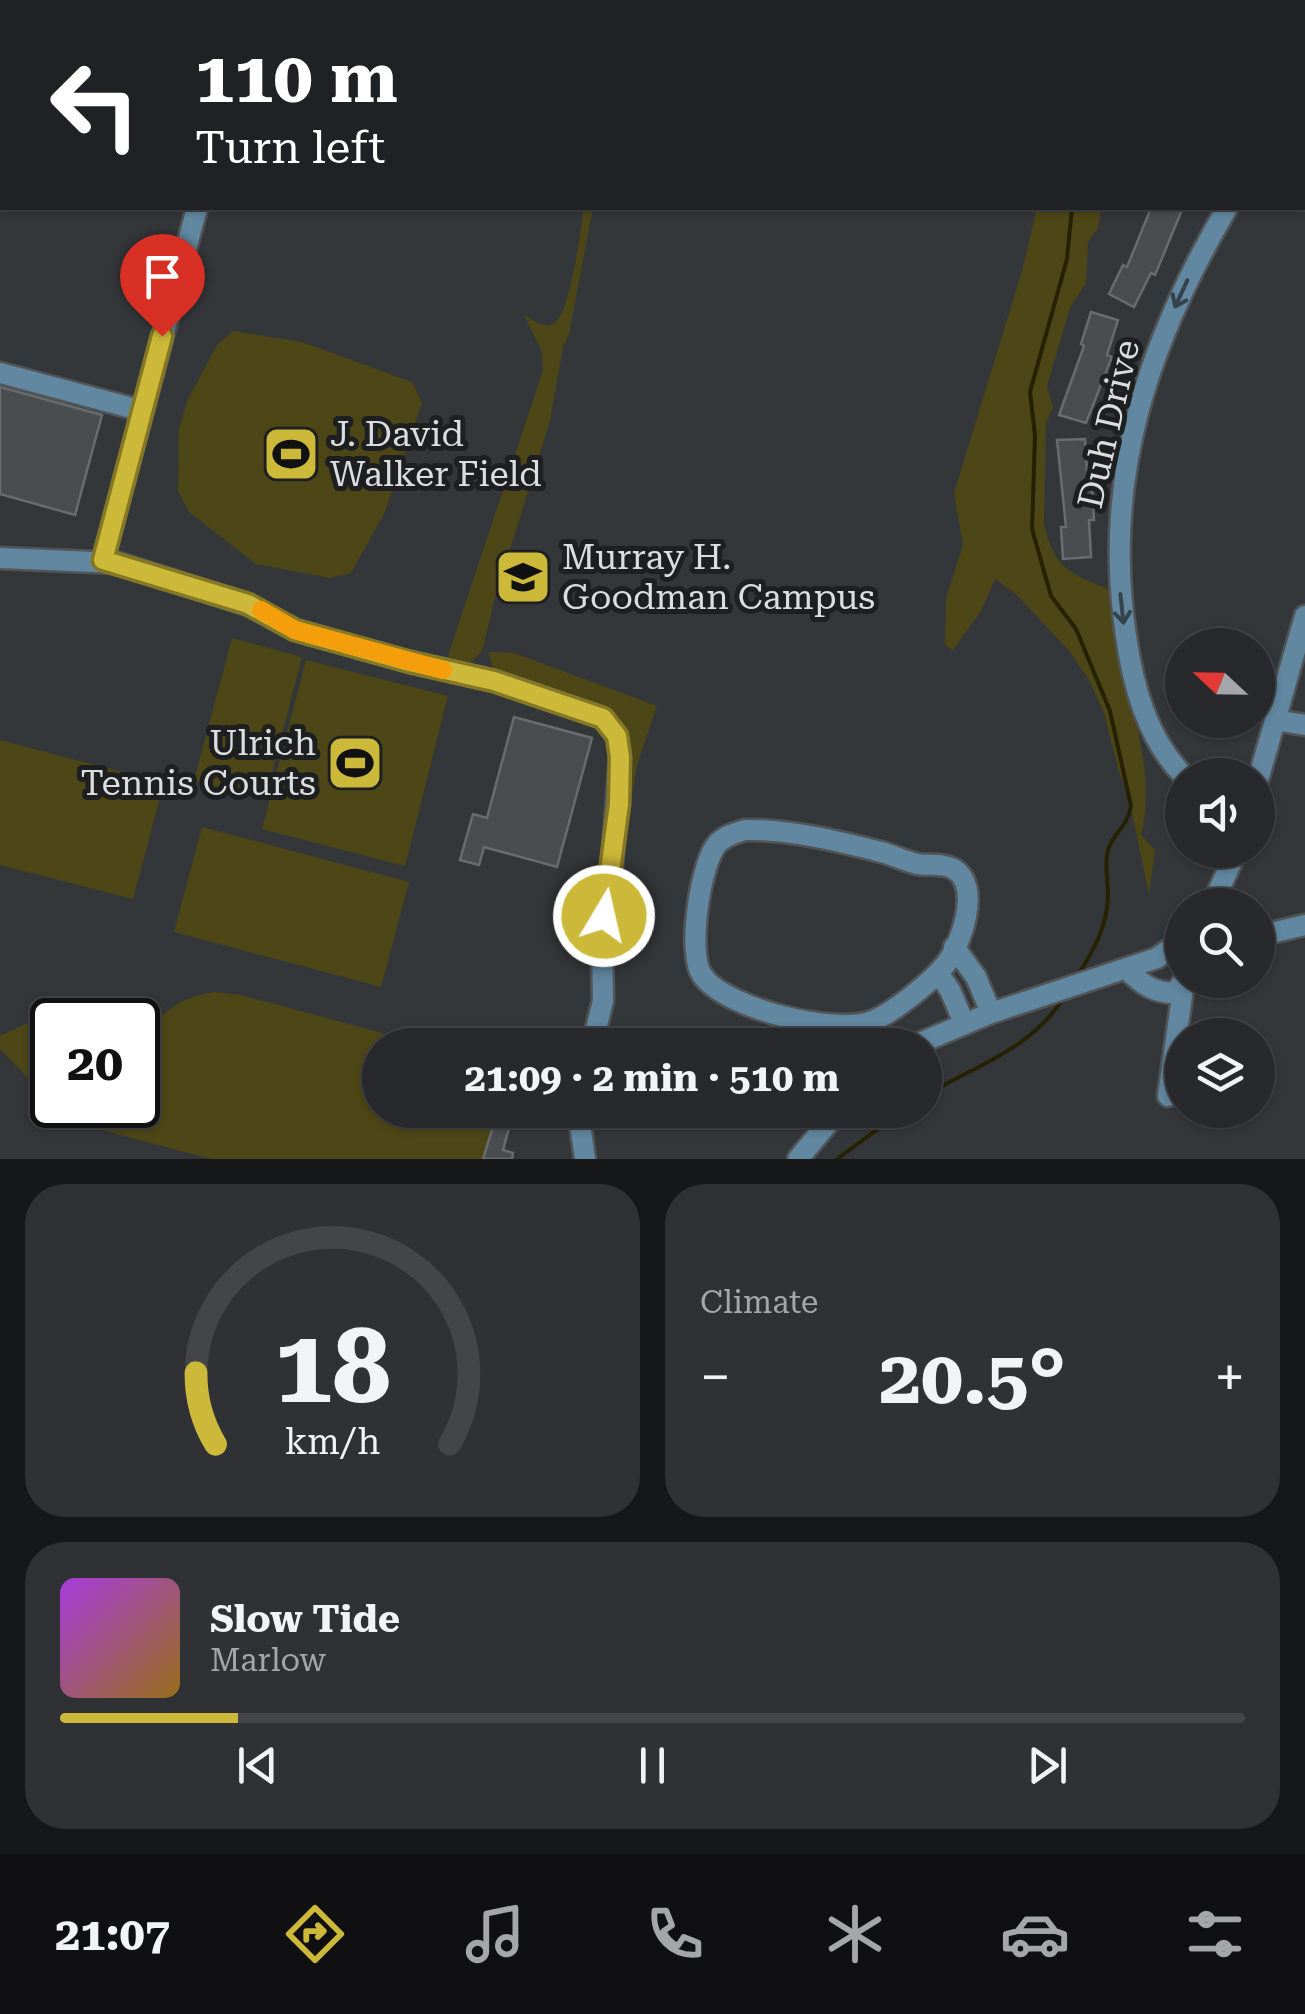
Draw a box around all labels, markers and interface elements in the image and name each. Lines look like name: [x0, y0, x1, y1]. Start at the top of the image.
text: 110 m: [195, 37, 398, 119]
icon: left: [30, 40, 160, 170]
text: Turn left: [195, 121, 385, 174]
pin: [120, 234, 205, 337]
icon: arrive: [135, 249, 190, 304]
one-way arrow: [1171, 278, 1190, 308]
street label: Duh Drive: [1070, 336, 1148, 512]
place label: J. David Walker Field: [330, 414, 542, 495]
sports icon: J. David Walker Field: [261, 424, 321, 484]
place label: Murray H. Goodman Campus: [562, 537, 875, 618]
school or university icon: Murray H. Goodman Campus: [493, 547, 553, 607]
one-way arrow: [1113, 592, 1132, 624]
north arrow: [1165, 628, 1275, 738]
map controls: [1165, 628, 1275, 1128]
place label: Ulrich Tennis Courts: [80, 723, 316, 804]
sports icon: Ulrich Tennis Courts: [325, 733, 385, 793]
button: sound: [1165, 758, 1275, 868]
position arrow: [552, 864, 656, 968]
button: search: [1165, 888, 1275, 998]
speed limit sign: 20: [30, 998, 160, 1128]
button: layers: [1165, 1018, 1275, 1128]
text: 21:09 · 2 min · 510 m: [465, 1056, 839, 1100]
text: Climate: [700, 1283, 818, 1321]
text: 18: [274, 1306, 391, 1427]
text: 20.5°: [879, 1333, 1066, 1421]
text: −: [700, 1345, 731, 1409]
text: +: [1214, 1345, 1245, 1409]
text: km/h: [285, 1421, 380, 1463]
text: Slow Tide: [210, 1597, 400, 1641]
text: Marlow: [210, 1641, 326, 1679]
icon: previous: [230, 1738, 285, 1793]
icon: pause: [625, 1738, 680, 1793]
icon: next: [1020, 1738, 1075, 1793]
icon: directions: [280, 1899, 350, 1969]
icon: music: [460, 1899, 530, 1969]
icon: phone: [640, 1899, 710, 1969]
icon: climate: [820, 1899, 890, 1969]
icon: car: [1000, 1899, 1070, 1969]
icon: filters: [1180, 1899, 1250, 1969]
text: 21:07: [55, 1908, 170, 1961]

